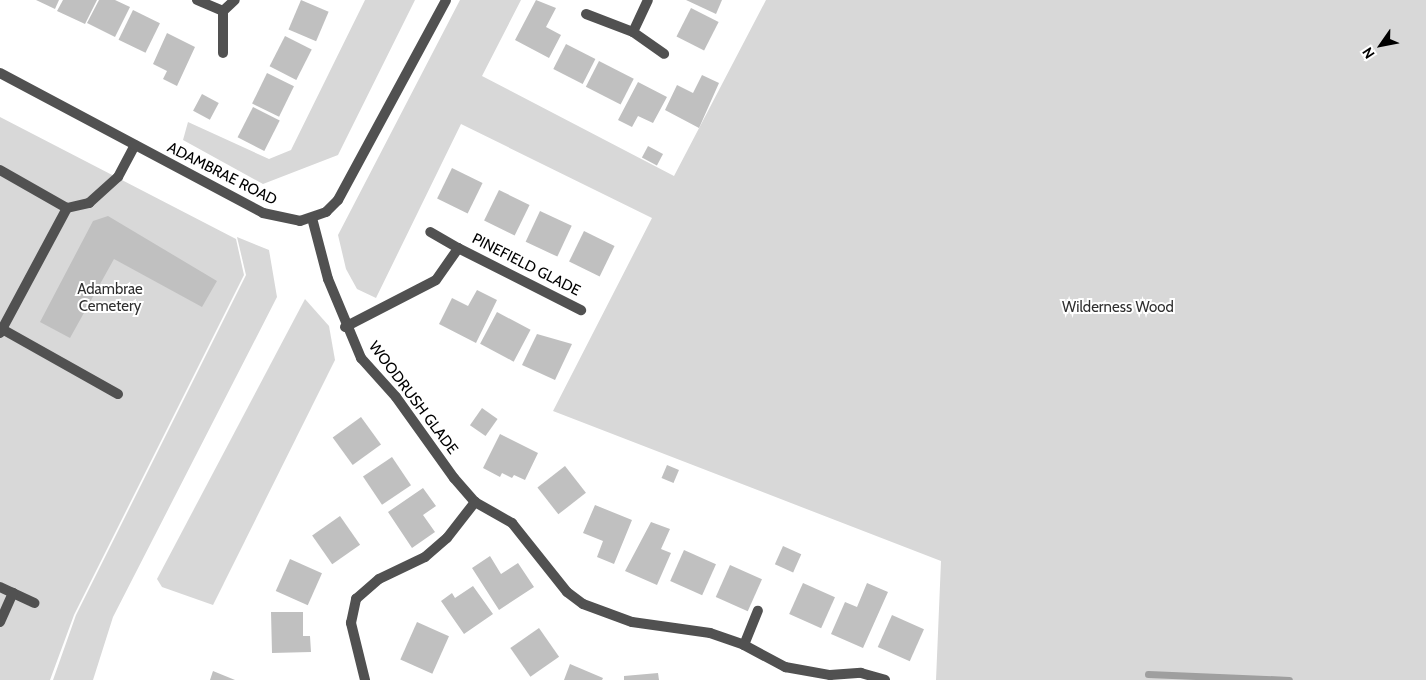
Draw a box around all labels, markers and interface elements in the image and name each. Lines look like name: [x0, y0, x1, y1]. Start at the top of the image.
north arrow: [1356, 20, 1406, 70]
text: N: [1358, 44, 1379, 62]
street label: ADAMBRAE ROAD: [164, 139, 280, 209]
street label: PINEFIELD GLADE: [469, 230, 583, 300]
park label: Adambrae Cemetery: [77, 280, 143, 315]
park label: Wilderness Wood: [1062, 299, 1174, 317]
street label: WOODRUSH GLADE: [365, 338, 461, 458]

